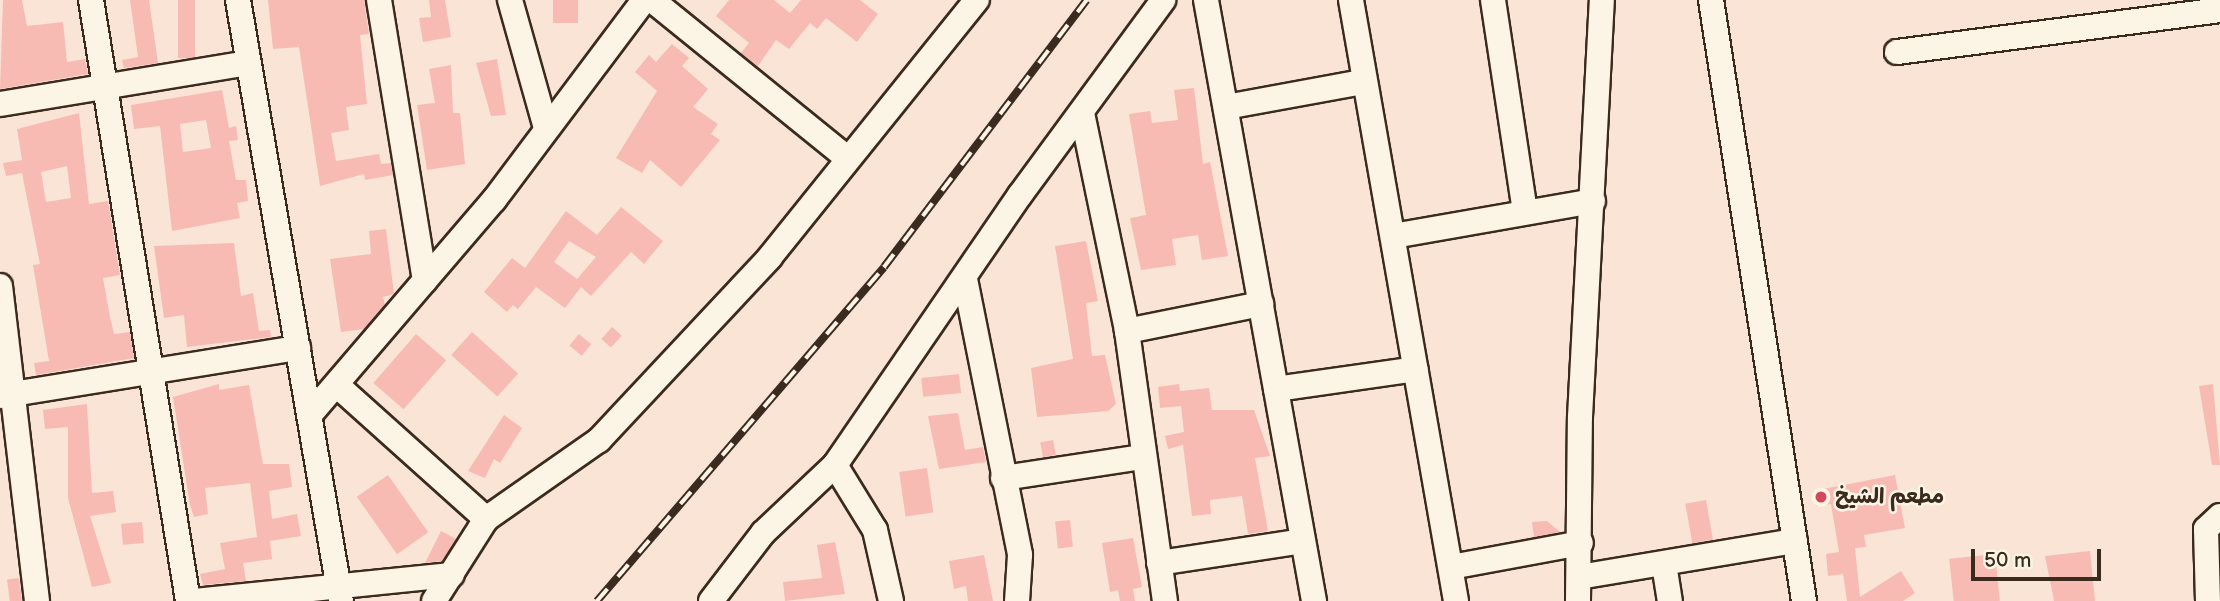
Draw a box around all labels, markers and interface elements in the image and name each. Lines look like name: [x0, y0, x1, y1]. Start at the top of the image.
place label: مطعم الشيخ: [1835, 484, 1944, 510]
marker: مطعم الشيخ: [1813, 489, 1829, 505]
scale bar: [1975, 534, 2104, 578]
text: 50 m: [1984, 548, 2031, 573]

